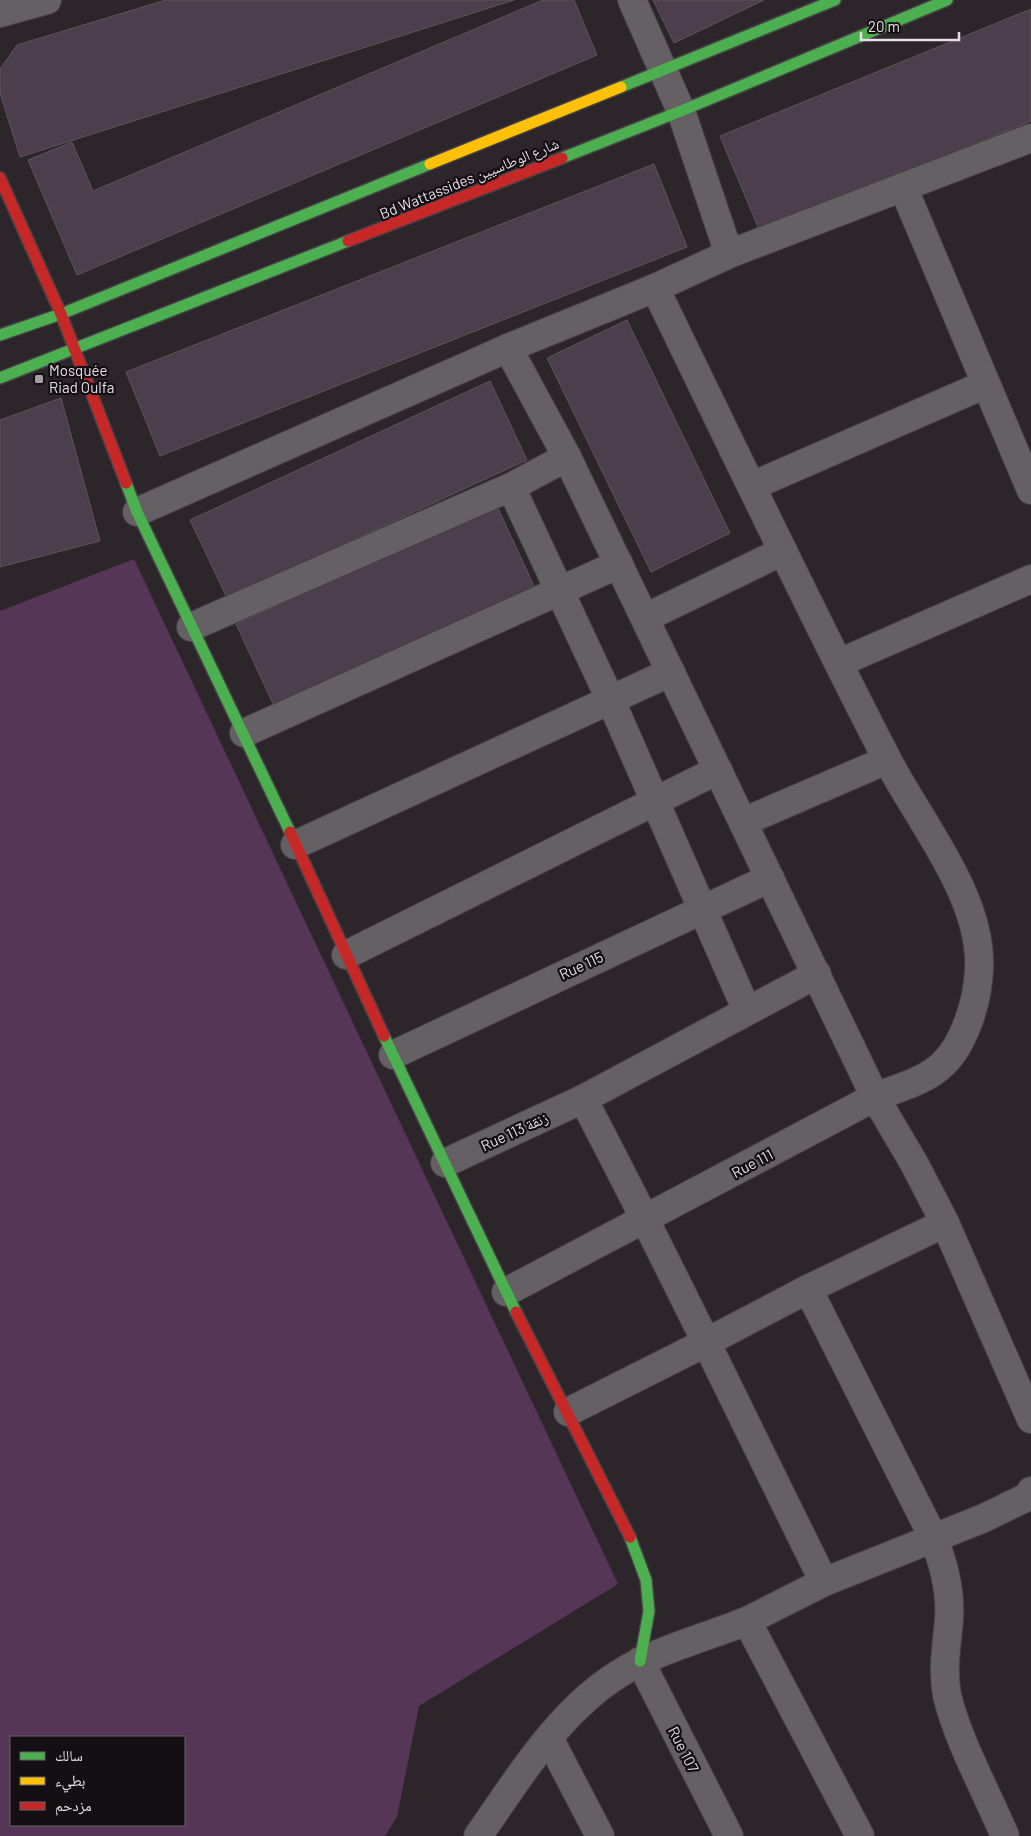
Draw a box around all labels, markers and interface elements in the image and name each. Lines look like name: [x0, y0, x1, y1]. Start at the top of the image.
scale bar: [861, 10, 958, 42]
text: 20 m: [868, 17, 900, 35]
street label: Bd Wattassides شارع الوطاسيين: [377, 134, 562, 224]
place label: Mosquée Riad Oulfa: [49, 361, 114, 396]
marker: Mosquée Riad Oulfa: [33, 373, 45, 385]
street label: Rue 115: [556, 947, 606, 983]
street label: Rue 113 زنقة: [478, 1108, 551, 1155]
street label: Rue 111: [728, 1145, 776, 1181]
street label: Rue 107: [665, 1723, 703, 1775]
legend: [10, 1736, 185, 1826]
text: سالك: [55, 1746, 83, 1764]
text: بطيء: [55, 1771, 85, 1793]
text: مزدحم: [55, 1796, 92, 1816]

